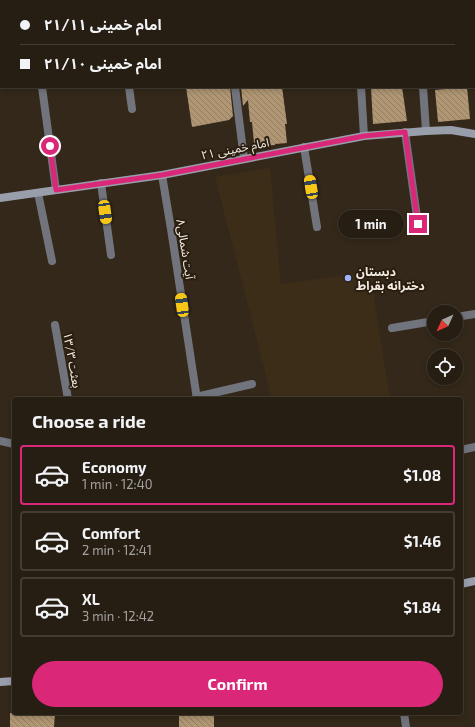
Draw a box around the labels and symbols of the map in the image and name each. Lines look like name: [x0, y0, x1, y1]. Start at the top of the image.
street label: امام خمینی ۲۱: [200, 135, 271, 164]
route start: [41, 137, 59, 155]
car: [303, 174, 319, 200]
car: [97, 199, 113, 225]
callout: 1 min: [338, 210, 404, 238]
route end: [409, 215, 427, 233]
street label: آیت شمالی۸: [173, 218, 198, 281]
place label: دبستان دخترانه بقراط: [356, 264, 425, 293]
marker: دبستان دخترانه بقراط: [343, 273, 353, 283]
car: [174, 292, 190, 318]
north arrow: [427, 305, 463, 341]
street label: بعثت ۱۳/۳: [60, 331, 85, 389]

